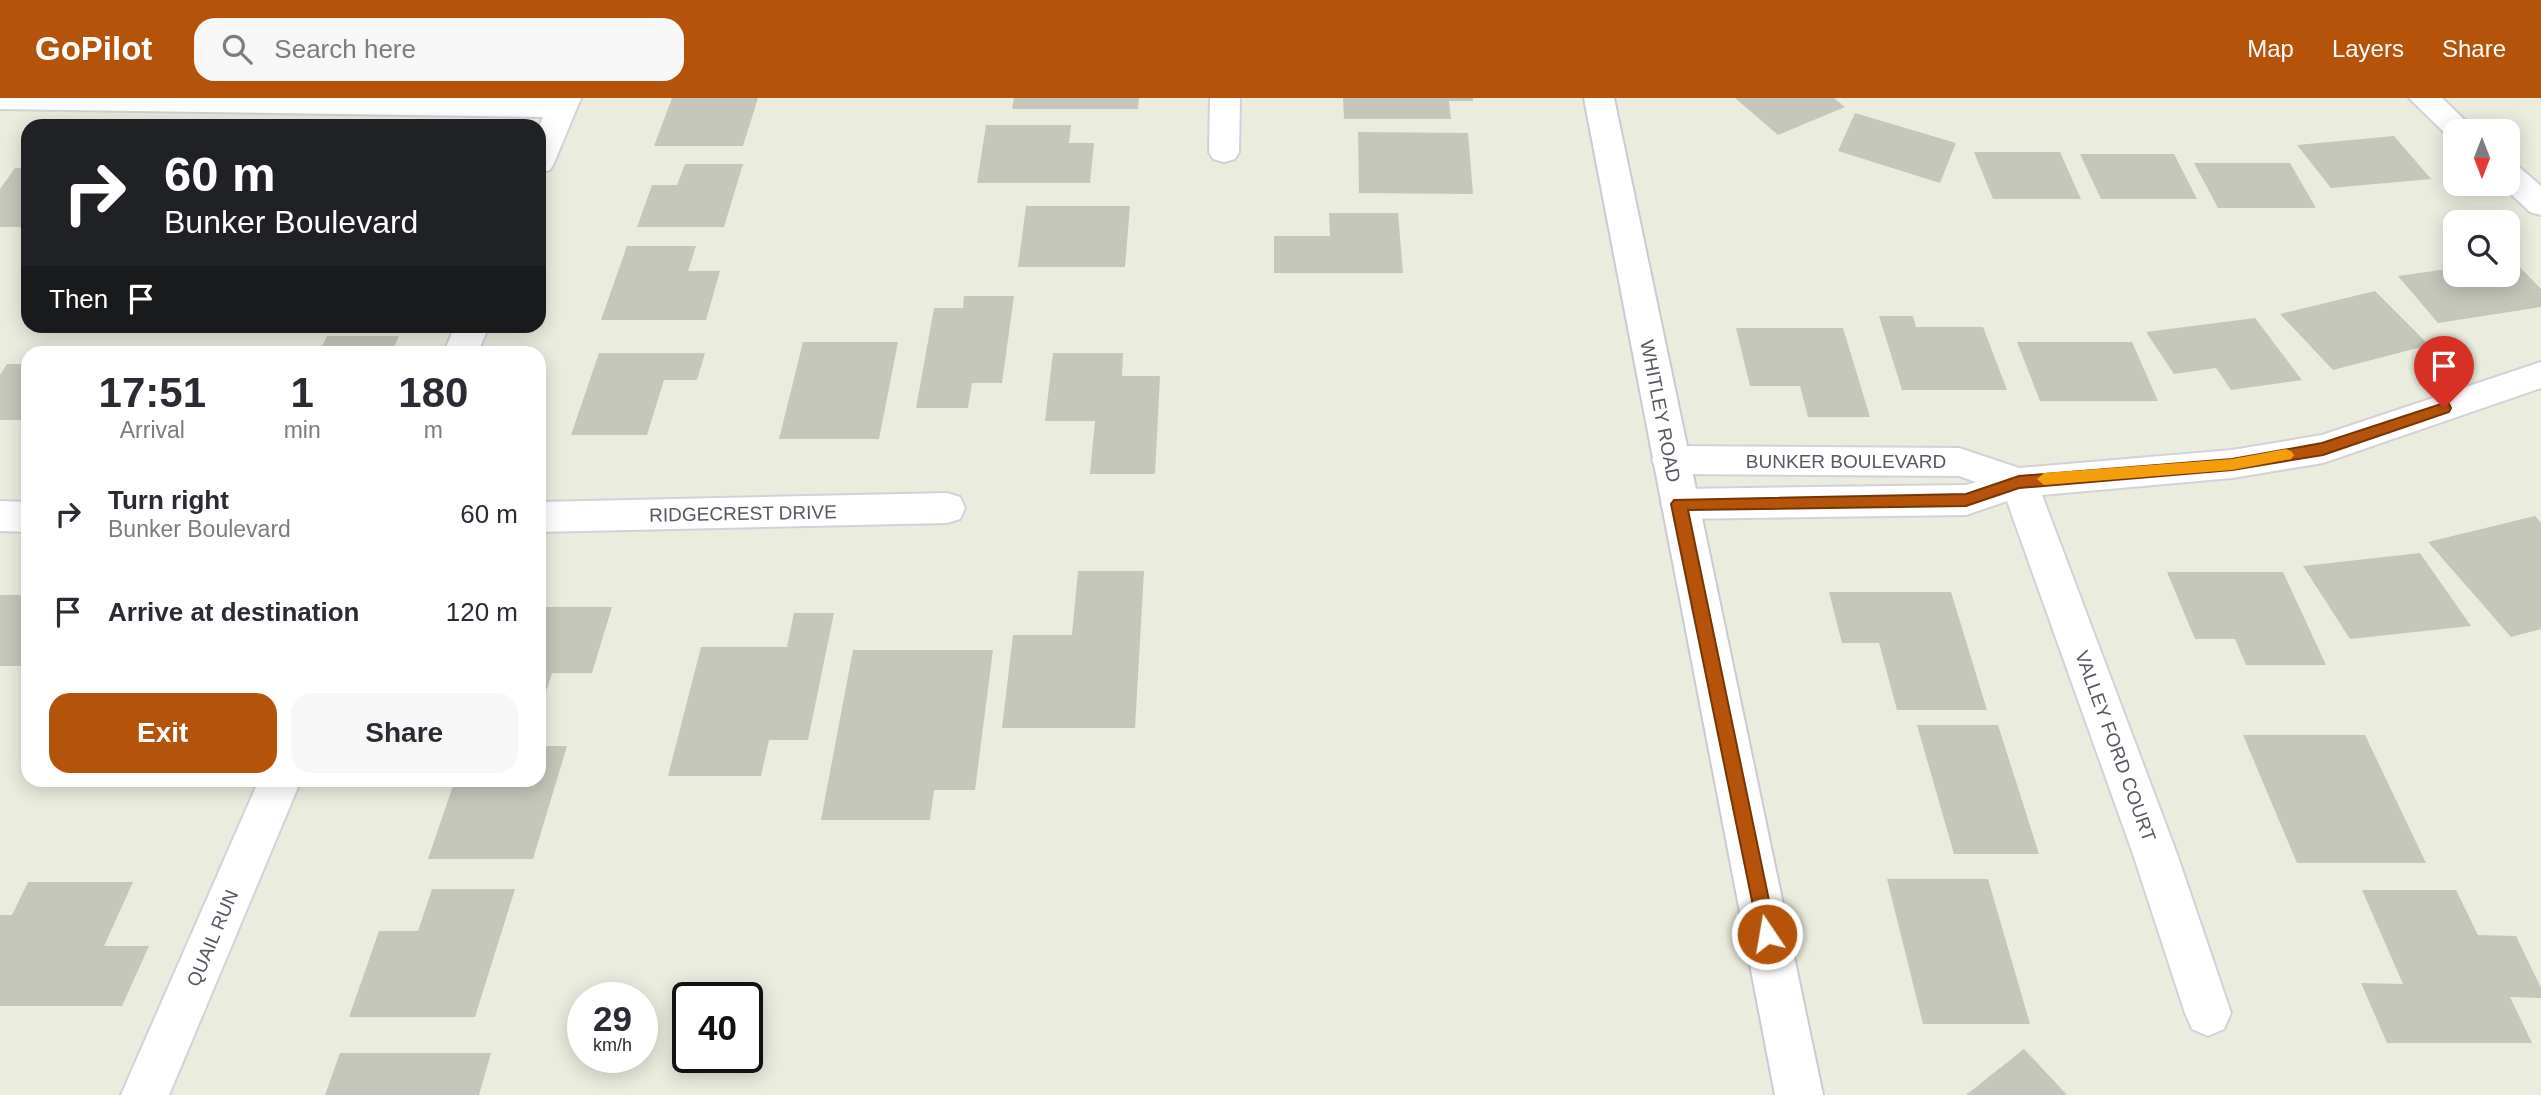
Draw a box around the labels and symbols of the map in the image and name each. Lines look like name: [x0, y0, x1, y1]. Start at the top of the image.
north arrow: [2443, 119, 2520, 196]
pin: [2414, 336, 2474, 408]
street label: WHITLEY ROAD: [1636, 338, 1685, 484]
street label: BUNKER BOULEVARD: [1746, 451, 1946, 472]
street label: RIDGECREST DRIVE: [649, 501, 837, 526]
street label: VALLEY FORD COURT: [2071, 648, 2160, 845]
street label: QUAIL RUN: [183, 887, 242, 990]
position arrow: [1730, 897, 1804, 971]
speed limit sign: 40: [672, 982, 763, 1073]

